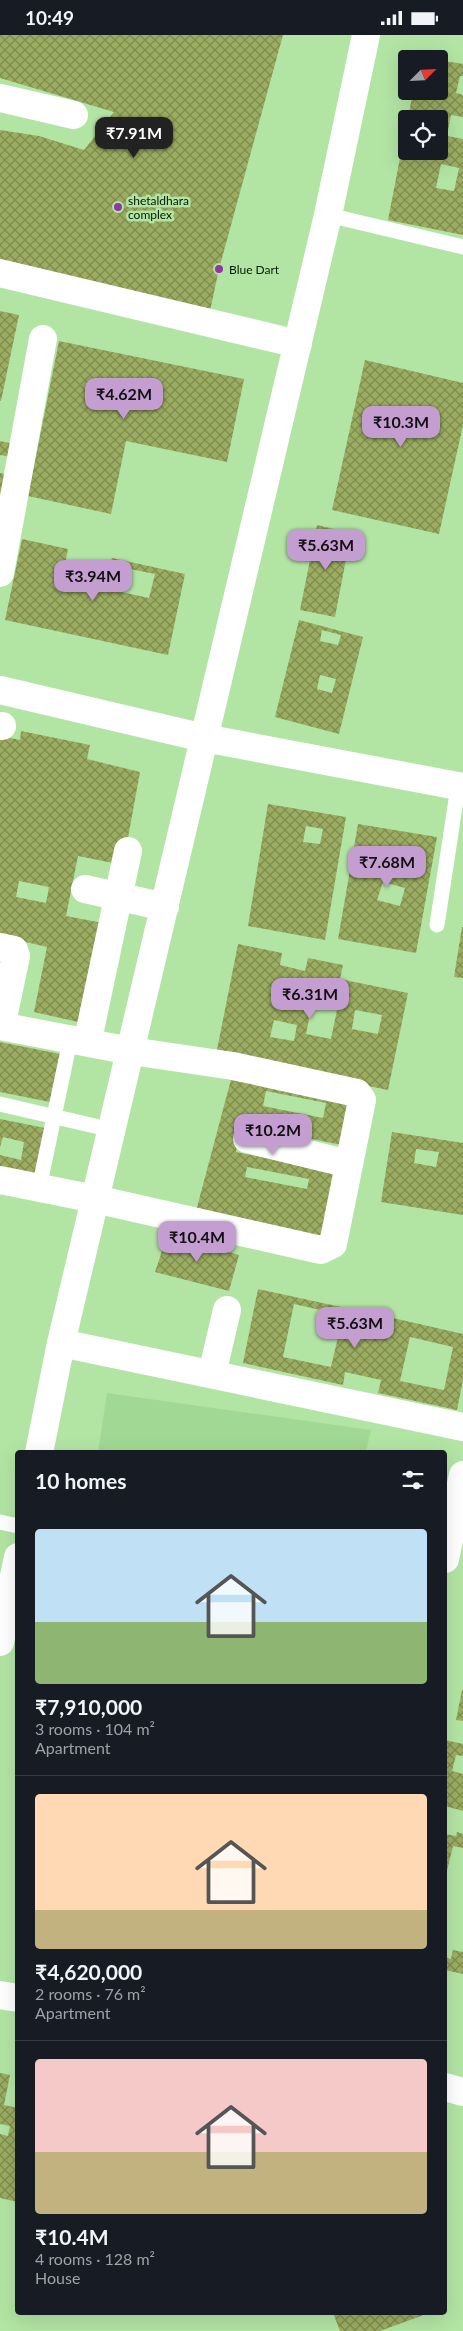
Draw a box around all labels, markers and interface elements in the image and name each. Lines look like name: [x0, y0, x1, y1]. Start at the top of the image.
text: 10:49: [25, 6, 74, 29]
north arrow: [398, 50, 448, 100]
map controls: [398, 50, 448, 160]
button: locate: [398, 110, 448, 160]
pin: ₹7.91M: [93, 117, 175, 159]
text: ₹7.91M: [106, 123, 162, 142]
place label: shetaldhara complex: [128, 193, 189, 222]
marker: shetaldhara complex: [112, 201, 124, 213]
place label: Blue Dart: [229, 262, 280, 277]
marker: Blue Dart: [213, 263, 225, 275]
pin: ₹4.62M: [83, 377, 165, 420]
text: ₹4.62M: [96, 384, 152, 403]
pin: ₹10.3M: [360, 405, 442, 448]
text: ₹10.3M: [373, 412, 429, 431]
pin: ₹5.63M: [285, 529, 367, 571]
text: ₹5.63M: [298, 535, 354, 554]
pin: ₹3.94M: [52, 559, 134, 602]
text: ₹3.94M: [65, 566, 121, 585]
pin: ₹7.68M: [346, 845, 428, 888]
text: ₹7.68M: [359, 852, 415, 871]
pin: ₹6.31M: [269, 977, 351, 1020]
text: ₹6.31M: [282, 984, 338, 1003]
pin: ₹10.2M: [232, 1113, 314, 1156]
text: ₹10.2M: [245, 1120, 301, 1139]
pin: ₹10.4M: [156, 1221, 238, 1263]
text: ₹10.4M: [169, 1227, 225, 1246]
pin: ₹5.63M: [314, 1307, 396, 1349]
text: ₹5.63M: [327, 1313, 383, 1332]
icon: filters: [399, 1466, 427, 1494]
text: 10 homes: [35, 1468, 126, 1493]
icon: home: [186, 1561, 276, 1651]
text: ₹7,910,000: [35, 1694, 142, 1719]
text: 3 rooms · 104 m²: [35, 1719, 155, 1738]
text: Apartment: [35, 1738, 110, 1757]
icon: home: [186, 1827, 276, 1917]
text: ₹4,620,000: [35, 1959, 142, 1984]
text: 2 rooms · 76 m²: [35, 1984, 146, 2003]
text: Apartment: [35, 2003, 110, 2022]
icon: home: [186, 2092, 276, 2182]
text: ₹10.4M: [35, 2224, 109, 2249]
text: 4 rooms · 128 m²: [35, 2249, 155, 2268]
text: House: [35, 2268, 80, 2287]

